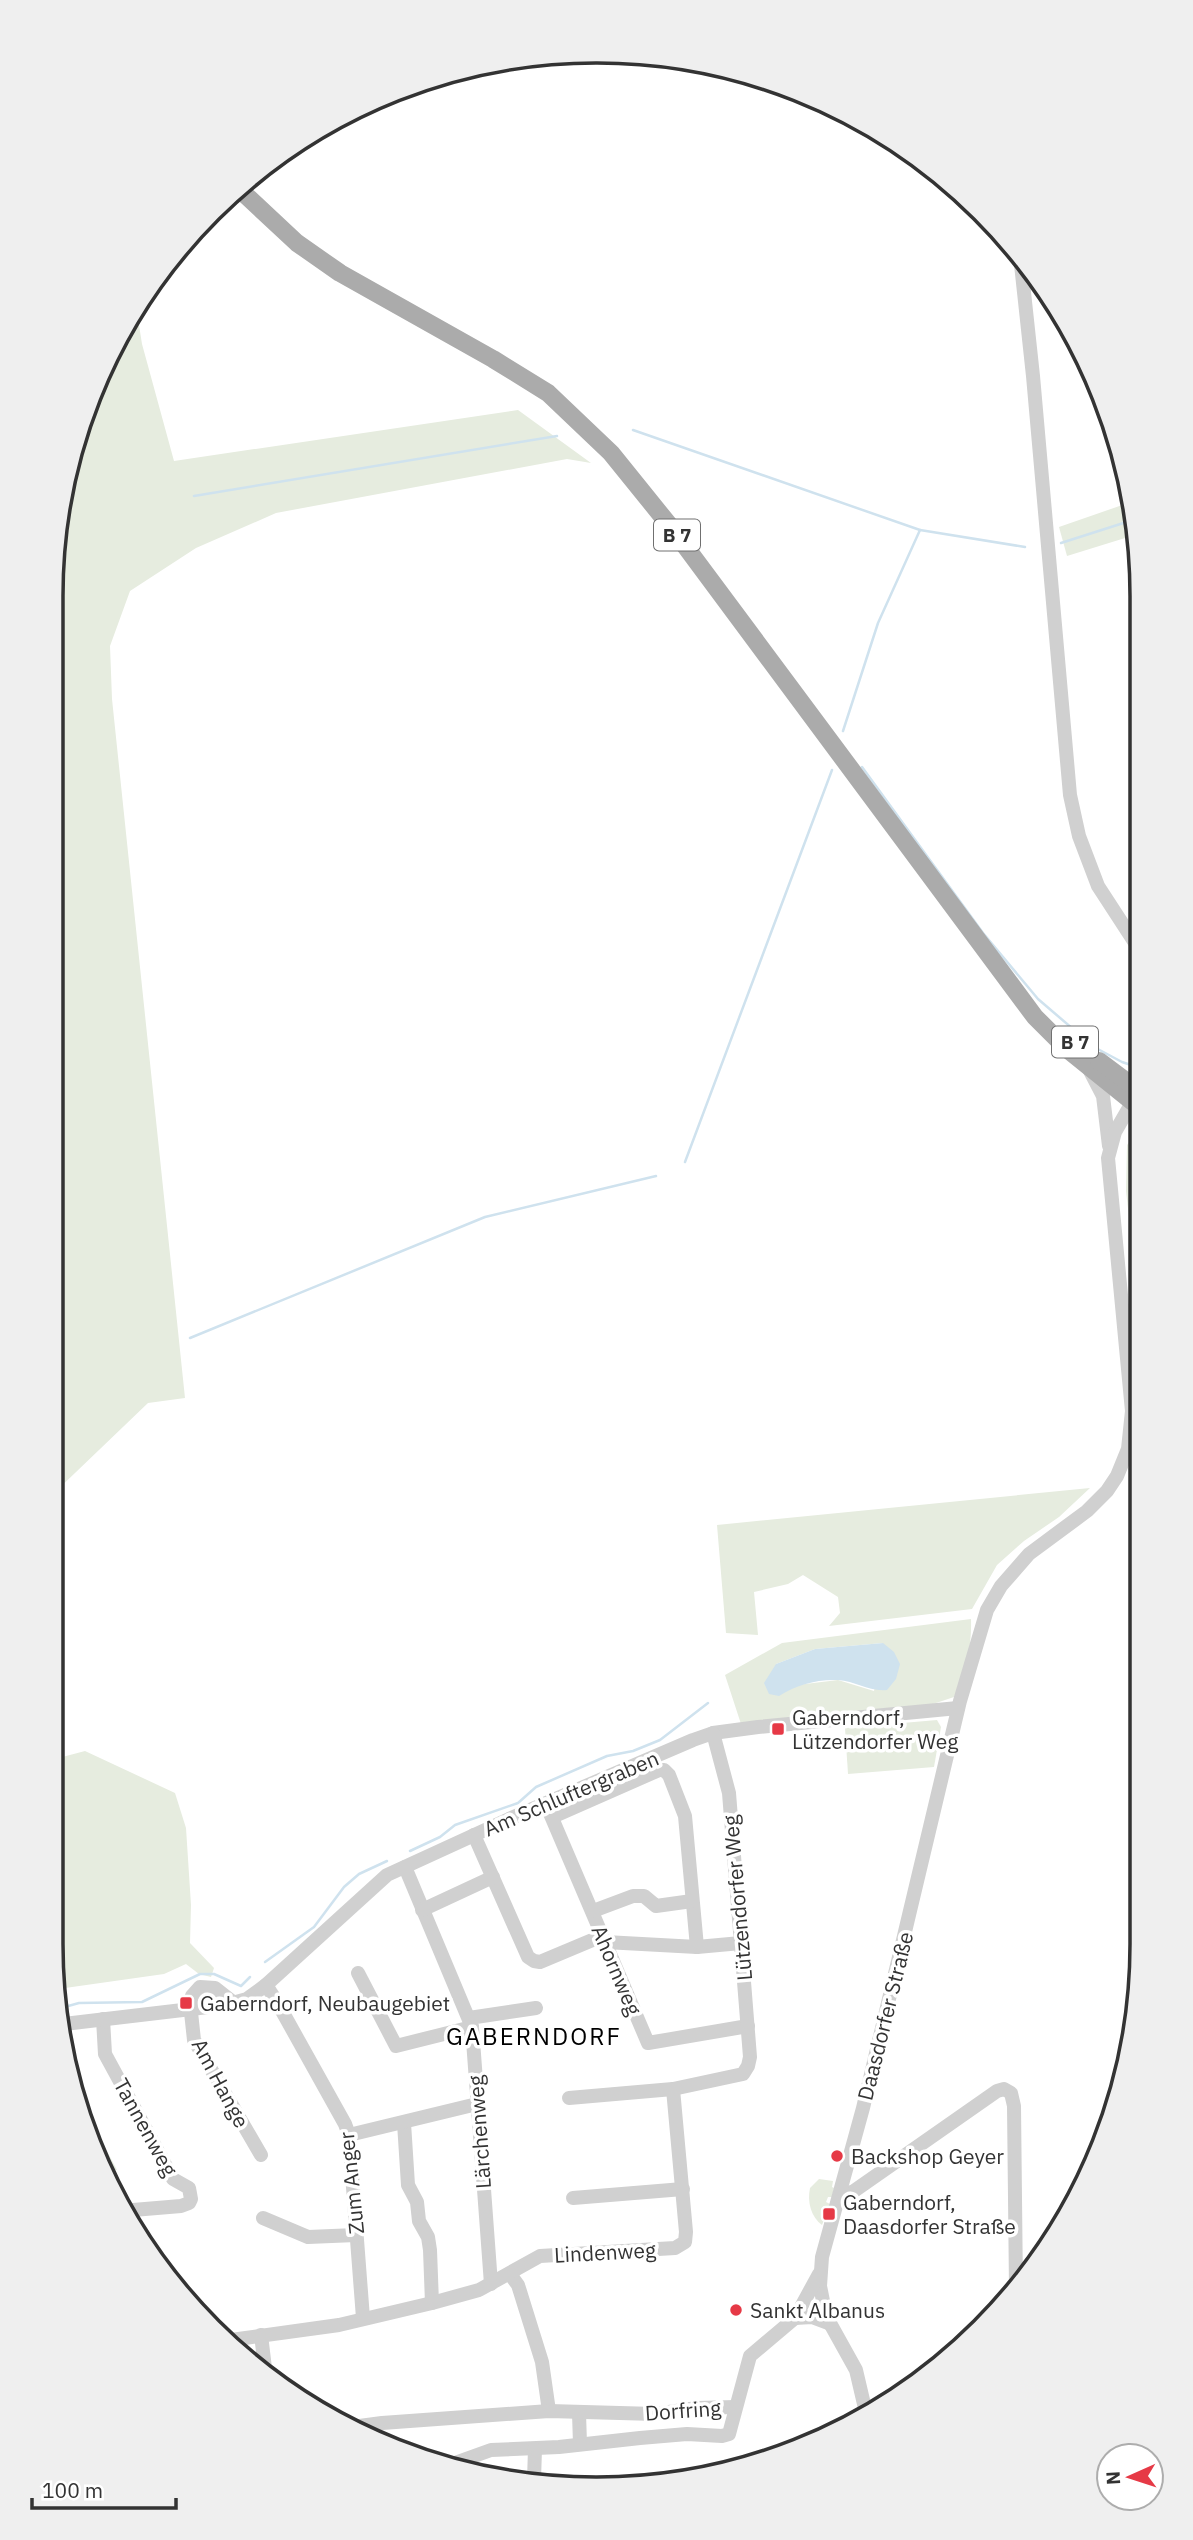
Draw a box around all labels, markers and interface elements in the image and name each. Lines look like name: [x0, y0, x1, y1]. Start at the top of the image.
road number: B 7: [654, 520, 700, 550]
road number: B 7: [1052, 1026, 1098, 1058]
place label: Gaberndorf, Lützendorfer Weg: [792, 1703, 958, 1755]
marker: Gaberndorf, Lützendorfer Weg: [770, 1721, 786, 1737]
street label: Am Schluftergraben: [479, 1743, 663, 1843]
street label: Lützendorfer Weg: [716, 1814, 758, 1982]
street label: Ahornweg: [585, 1921, 649, 2019]
street label: Daasdorfer Straße: [851, 1929, 919, 2103]
place label: Gaberndorf, Neubaugebiet: [200, 1989, 450, 2017]
marker: Gaberndorf, Neubaugebiet: [178, 1995, 194, 2011]
district label: GABERNDORF: [446, 2020, 622, 2052]
street label: Am Hange: [186, 2034, 256, 2132]
street label: Tannenweg: [108, 2073, 184, 2181]
street label: Lärchenweg: [461, 2074, 497, 2190]
street label: Zum Anger: [332, 2130, 370, 2236]
place label: Backshop Geyer: [851, 2142, 1004, 2170]
marker: Backshop Geyer: [829, 2148, 845, 2164]
place label: Gaberndorf, Daasdorfer Straße: [843, 2188, 1016, 2240]
marker: Gaberndorf, Daasdorfer Straße: [821, 2206, 837, 2222]
street label: Lindenweg: [553, 2235, 657, 2269]
place label: Sankt Albanus: [750, 2296, 885, 2324]
marker: Sankt Albanus: [728, 2302, 744, 2318]
street label: Dorfring: [644, 2393, 722, 2427]
north arrow: [1095, 2442, 1165, 2512]
scale bar: [32, 2466, 175, 2510]
text: N: [1101, 2470, 1125, 2485]
text: 100 m: [42, 2476, 103, 2504]

